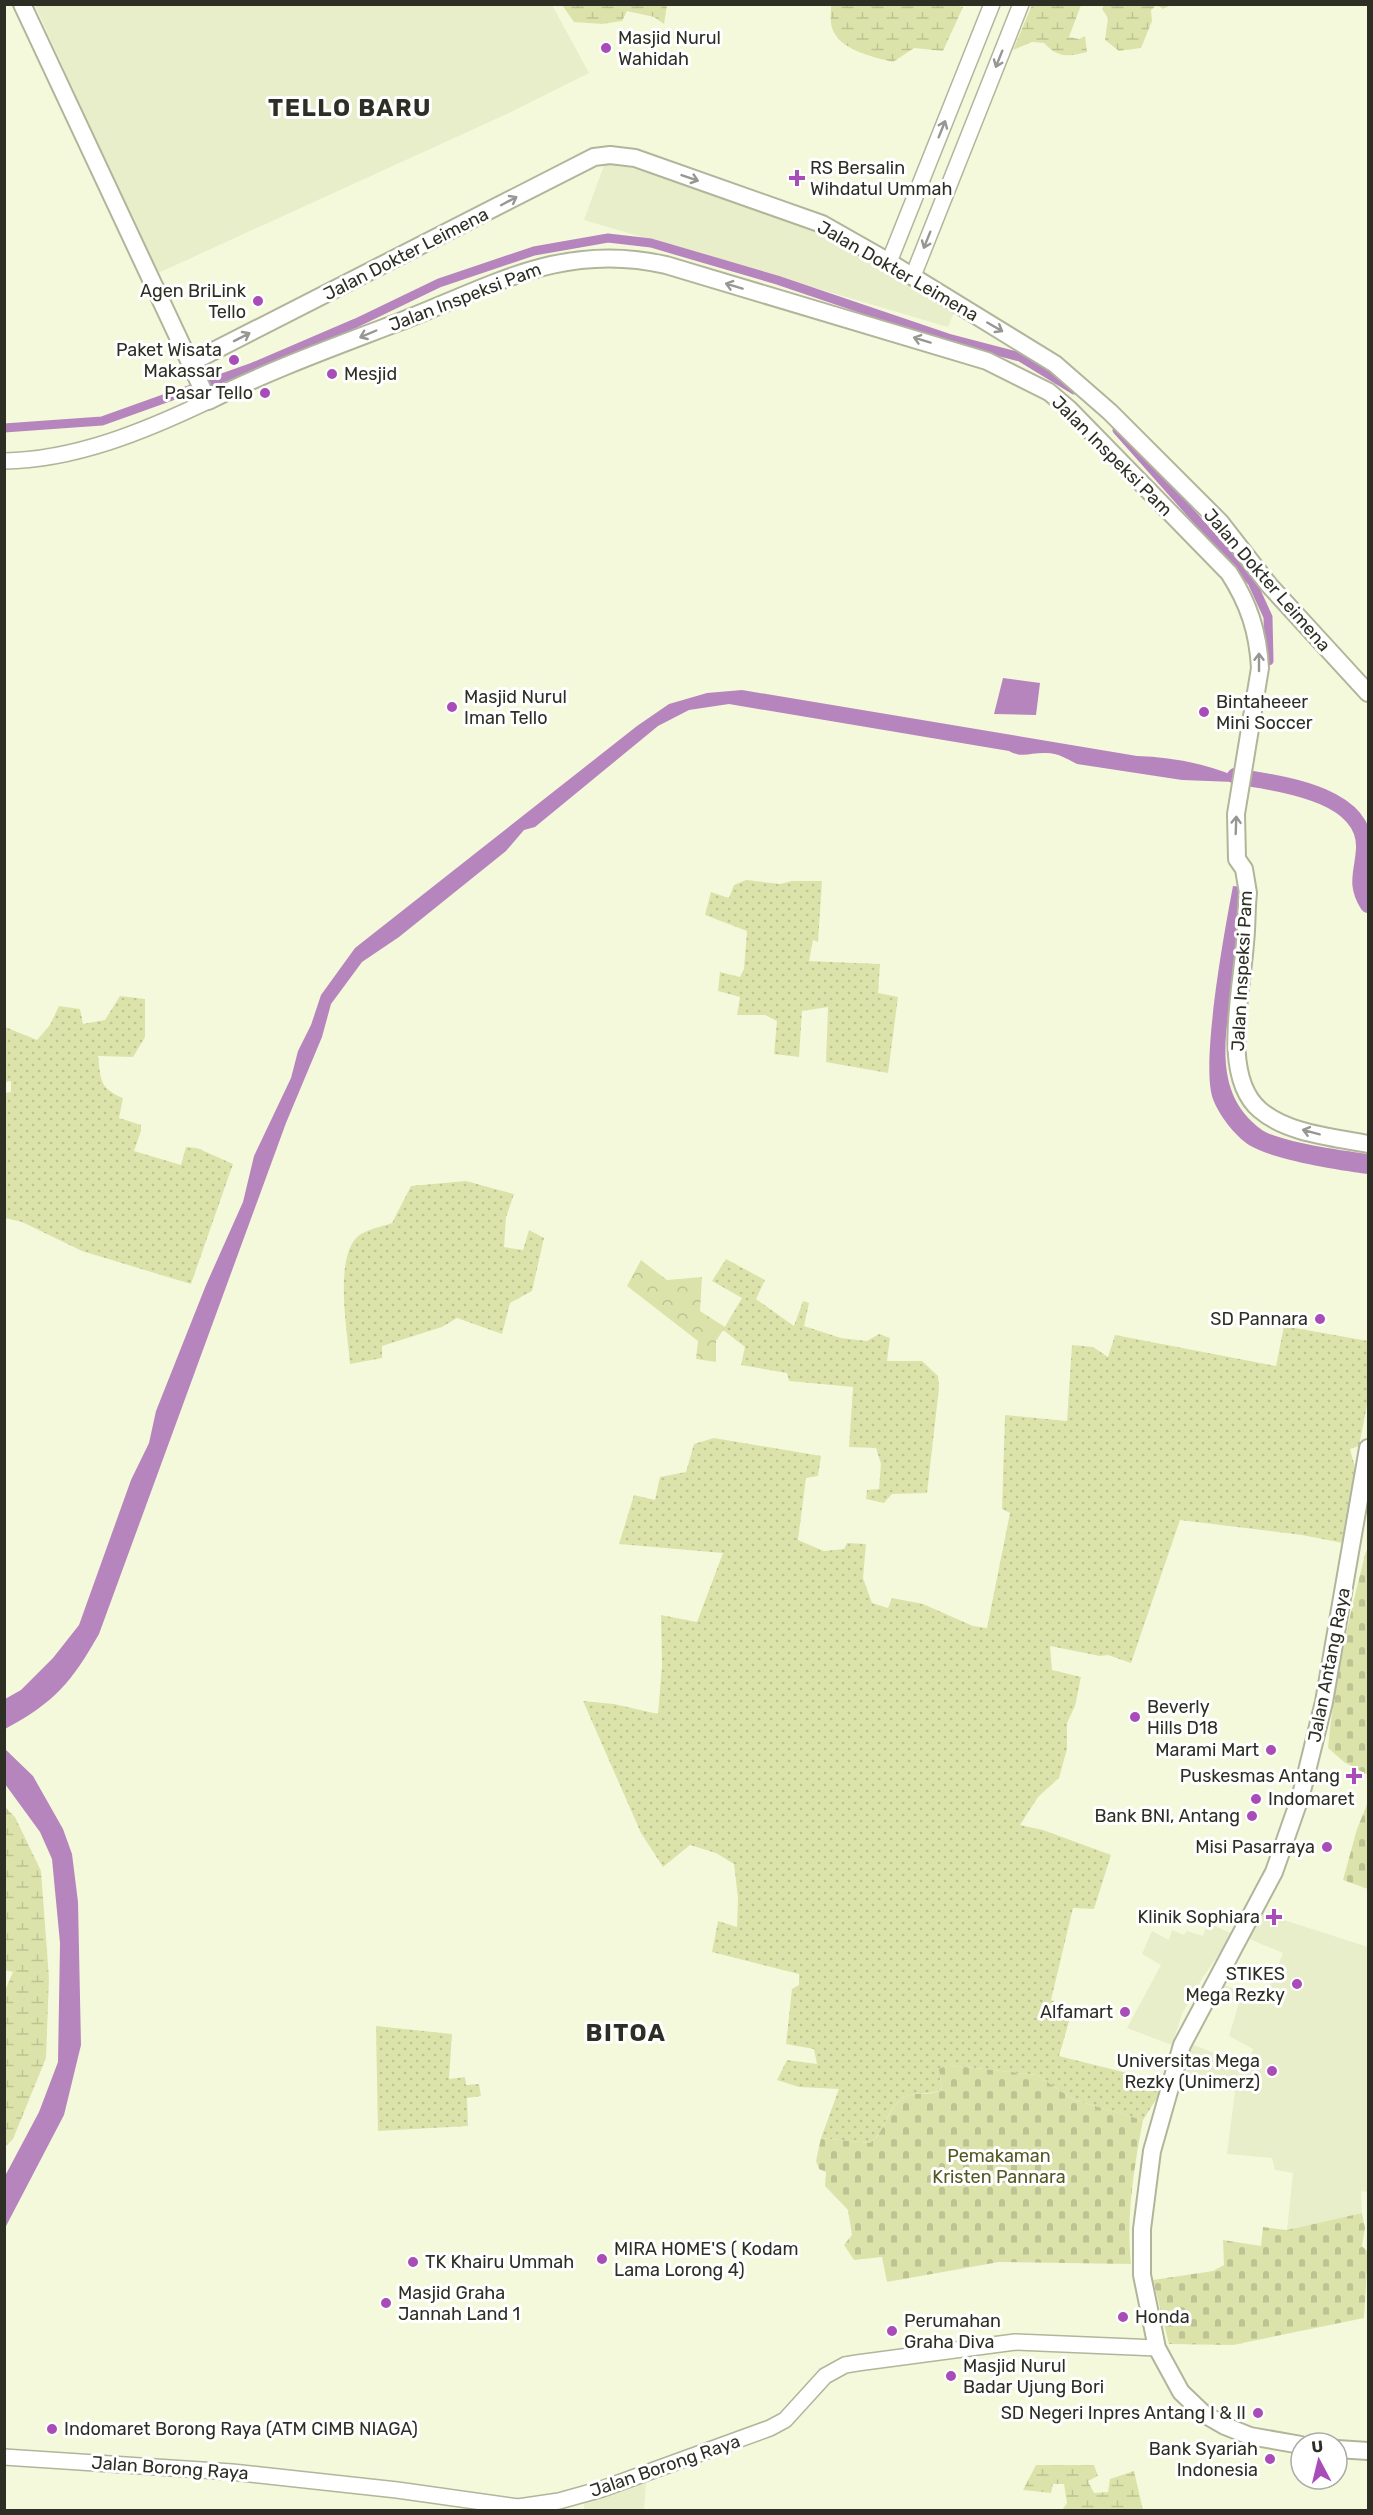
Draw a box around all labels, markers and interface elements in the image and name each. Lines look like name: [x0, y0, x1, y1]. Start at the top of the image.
place label: Masjid Nurul Wahidah: [618, 27, 721, 70]
marker: Masjid Nurul Wahidah: [599, 41, 613, 55]
one-way arrow: [993, 49, 1004, 68]
district label: TELLO BARU: [268, 94, 432, 122]
one-way arrow: [937, 121, 948, 139]
place label: RS Bersalin Wihdatul Ummah: [810, 157, 952, 200]
marker: RS Bersalin Wihdatul Ummah: [788, 169, 806, 187]
one-way arrow: [680, 173, 699, 184]
one-way arrow: [500, 195, 518, 206]
street label: Jalan Dokter Leimena: [320, 203, 492, 305]
street label: Jalan Dokter Leimena: [814, 216, 982, 326]
one-way arrow: [921, 230, 932, 249]
street label: Jalan Inspeksi Pam: [386, 258, 544, 336]
place label: Agen BriLink Tello: [140, 280, 247, 323]
one-way arrow: [725, 280, 744, 291]
marker: Agen BriLink Tello: [251, 294, 265, 308]
one-way arrow: [987, 322, 1004, 334]
one-way arrow: [359, 329, 377, 340]
one-way arrow: [233, 331, 250, 343]
one-way arrow: [913, 334, 932, 345]
place label: Paket Wisata Makassar: [116, 339, 222, 382]
marker: Paket Wisata Makassar: [227, 353, 241, 367]
place label: Mesjid: [344, 363, 397, 385]
marker: Mesjid: [325, 367, 339, 381]
place label: Pasar Tello: [164, 382, 253, 404]
marker: Pasar Tello: [258, 386, 272, 400]
street label: Jalan Inspeksi Pam: [1047, 391, 1177, 521]
street label: Jalan Dokter Leimena: [1199, 504, 1335, 656]
one-way arrow: [1253, 652, 1265, 672]
place label: Masjid Nurul Iman Tello: [464, 686, 567, 729]
place label: Bintaheeer Mini Soccer: [1216, 691, 1313, 734]
marker: Masjid Nurul Iman Tello: [445, 700, 459, 714]
marker: Bintaheeer Mini Soccer: [1197, 705, 1211, 719]
one-way arrow: [1230, 816, 1242, 836]
street label: Jalan Inspeksi Pam: [1227, 890, 1257, 1052]
one-way arrow: [1302, 1126, 1321, 1137]
place label: SD Pannara: [1210, 1308, 1308, 1330]
marker: SD Pannara: [1313, 1312, 1327, 1326]
street label: Jalan Antang Raya: [1303, 1586, 1355, 1744]
place label: Beverly Hills D18: [1147, 1696, 1218, 1739]
marker: Beverly Hills D18: [1128, 1710, 1142, 1724]
place label: Marami Mart: [1155, 1739, 1259, 1761]
marker: Marami Mart: [1264, 1743, 1278, 1757]
place label: Puskesmas Antang: [1180, 1765, 1340, 1787]
marker: Puskesmas Antang: [1345, 1767, 1363, 1785]
place label: Indomaret: [1268, 1788, 1355, 1810]
marker: Indomaret: [1249, 1792, 1263, 1806]
place label: Bank BNI, Antang: [1094, 1805, 1240, 1827]
marker: Bank BNI, Antang: [1245, 1809, 1259, 1823]
place label: Misi Pasarraya: [1195, 1836, 1315, 1858]
marker: Misi Pasarraya: [1320, 1840, 1334, 1854]
place label: Klinik Sophiara: [1138, 1906, 1260, 1928]
marker: Klinik Sophiara: [1265, 1908, 1283, 1926]
place label: STIKES Mega Rezky: [1185, 1963, 1285, 2006]
marker: STIKES Mega Rezky: [1290, 1977, 1304, 1991]
place label: Alfamart: [1040, 2001, 1113, 2023]
marker: Alfamart: [1118, 2005, 1132, 2019]
district label: BITOA: [586, 2019, 666, 2047]
place label: Universitas Mega Rezky (Unimerz): [1116, 2050, 1260, 2093]
marker: Universitas Mega Rezky (Unimerz): [1265, 2064, 1279, 2078]
park label: Pemakaman Kristen Pannara: [932, 2145, 1066, 2188]
place label: MIRA HOME'S ( Kodam Lama Lorong 4): [614, 2238, 799, 2281]
place label: TK Khairu Ummah: [425, 2251, 574, 2273]
marker: MIRA HOME'S ( Kodam Lama Lorong 4): [595, 2252, 609, 2266]
marker: TK Khairu Ummah: [406, 2255, 420, 2269]
place label: Masjid Graha Jannah Land 1: [398, 2282, 520, 2325]
marker: Masjid Graha Jannah Land 1: [379, 2296, 393, 2310]
place label: Honda: [1135, 2306, 1190, 2328]
place label: Perumahan Graha Diva: [904, 2310, 1001, 2353]
marker: Honda: [1116, 2310, 1130, 2324]
marker: Perumahan Graha Diva: [885, 2324, 899, 2338]
place label: Masjid Nurul Badar Ujung Bori: [963, 2355, 1104, 2398]
marker: Masjid Nurul Badar Ujung Bori: [944, 2369, 958, 2383]
place label: SD Negeri Inpres Antang I & II: [1001, 2402, 1246, 2424]
marker: SD Negeri Inpres Antang I & II: [1251, 2406, 1265, 2420]
place label: Indomaret Borong Raya (ATM CIMB NIAGA): [64, 2418, 418, 2440]
marker: Indomaret Borong Raya (ATM CIMB NIAGA): [45, 2422, 59, 2436]
street label: Jalan Borong Raya: [587, 2430, 743, 2502]
north arrow: [1289, 2431, 1349, 2491]
text: U: [1310, 2436, 1324, 2457]
place label: Bank Syariah Indonesia: [1149, 2438, 1258, 2481]
street label: Jalan Borong Raya: [91, 2452, 249, 2484]
marker: Bank Syariah Indonesia: [1263, 2452, 1277, 2466]

